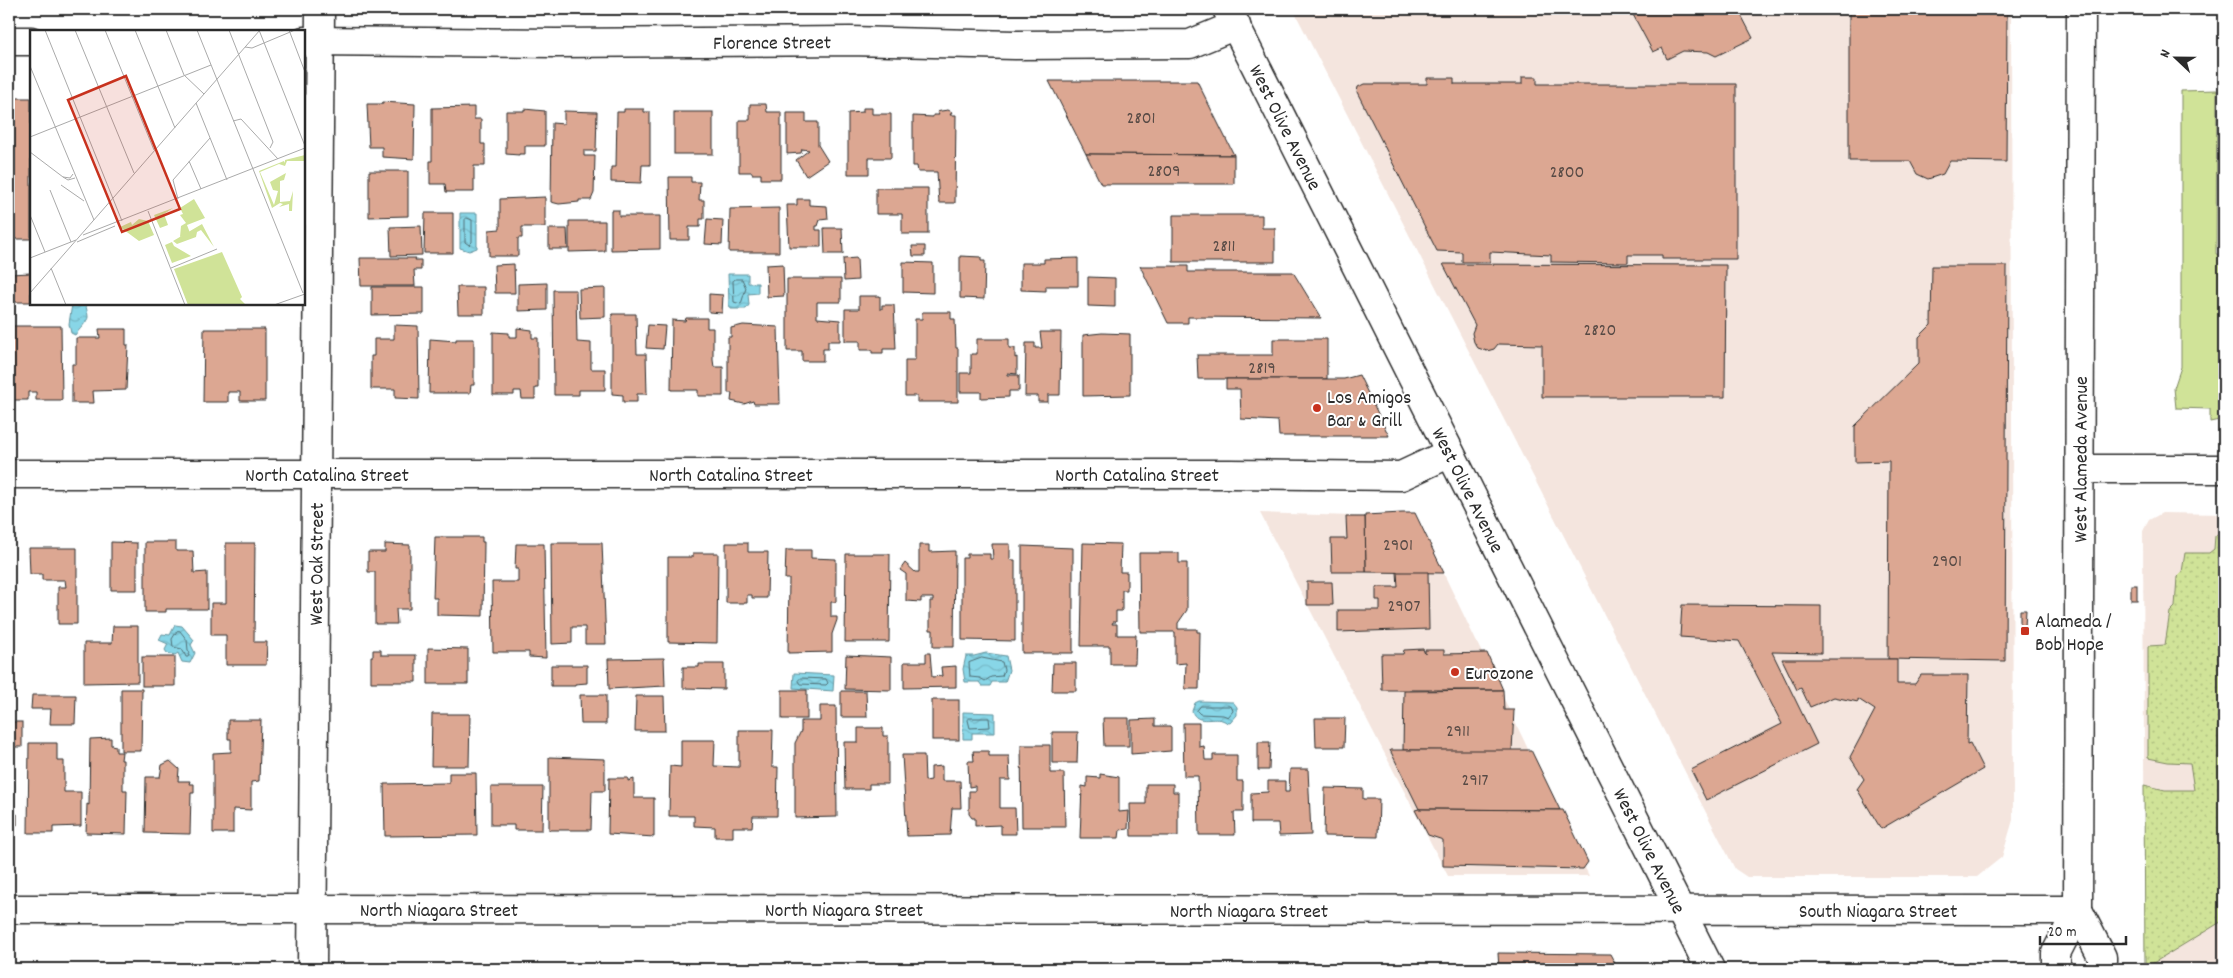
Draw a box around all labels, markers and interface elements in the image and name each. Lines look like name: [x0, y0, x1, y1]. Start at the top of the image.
inset map: [30, 30, 305, 305]
street label: Florence Street: [713, 30, 831, 59]
north arrow: [2150, 32, 2200, 82]
text: N: [2155, 47, 2176, 61]
street label: West Olive Avenue: [1240, 61, 1327, 196]
house number: 2801: [1127, 107, 1155, 132]
house number: 2809: [1147, 160, 1181, 185]
house number: 2800: [1550, 161, 1584, 186]
house number: 2811: [1213, 235, 1235, 260]
house number: 2820: [1584, 319, 1616, 344]
house number: 2819: [1248, 357, 1276, 382]
street label: West Alameda Avenue: [2068, 376, 2097, 543]
place label: Los Amigos Bar & Grill: [1327, 385, 1411, 436]
marker: Los Amigos Bar & Grill: [1311, 402, 1323, 414]
street label: West Olive Avenue: [1423, 423, 1510, 559]
street label: North Catalina Street: [245, 463, 409, 491]
street label: North Catalina Street: [649, 463, 813, 491]
street label: North Catalina Street: [1055, 463, 1219, 491]
street label: West Oak Street: [304, 502, 333, 626]
house number: 2901: [1383, 534, 1413, 559]
house number: 2901: [1932, 550, 1962, 575]
house number: 2907: [1388, 595, 1421, 620]
place label: Alameda / Bob Hope: [2035, 609, 2112, 660]
marker: Alameda / Bob Hope: [2019, 625, 2031, 637]
place label: Eurozone: [1465, 661, 1534, 689]
marker: Eurozone: [1449, 666, 1461, 678]
house number: 2911: [1446, 720, 1470, 745]
house number: 2917: [1462, 769, 1489, 794]
street label: West Olive Avenue: [1604, 784, 1691, 920]
street label: North Niagara Street: [360, 898, 518, 926]
street label: North Niagara Street: [765, 898, 923, 926]
street label: North Niagara Street: [1170, 899, 1328, 927]
street label: South Niagara Street: [1799, 899, 1957, 927]
scale bar: [2040, 913, 2127, 945]
text: 20 m: [2048, 922, 2076, 944]

